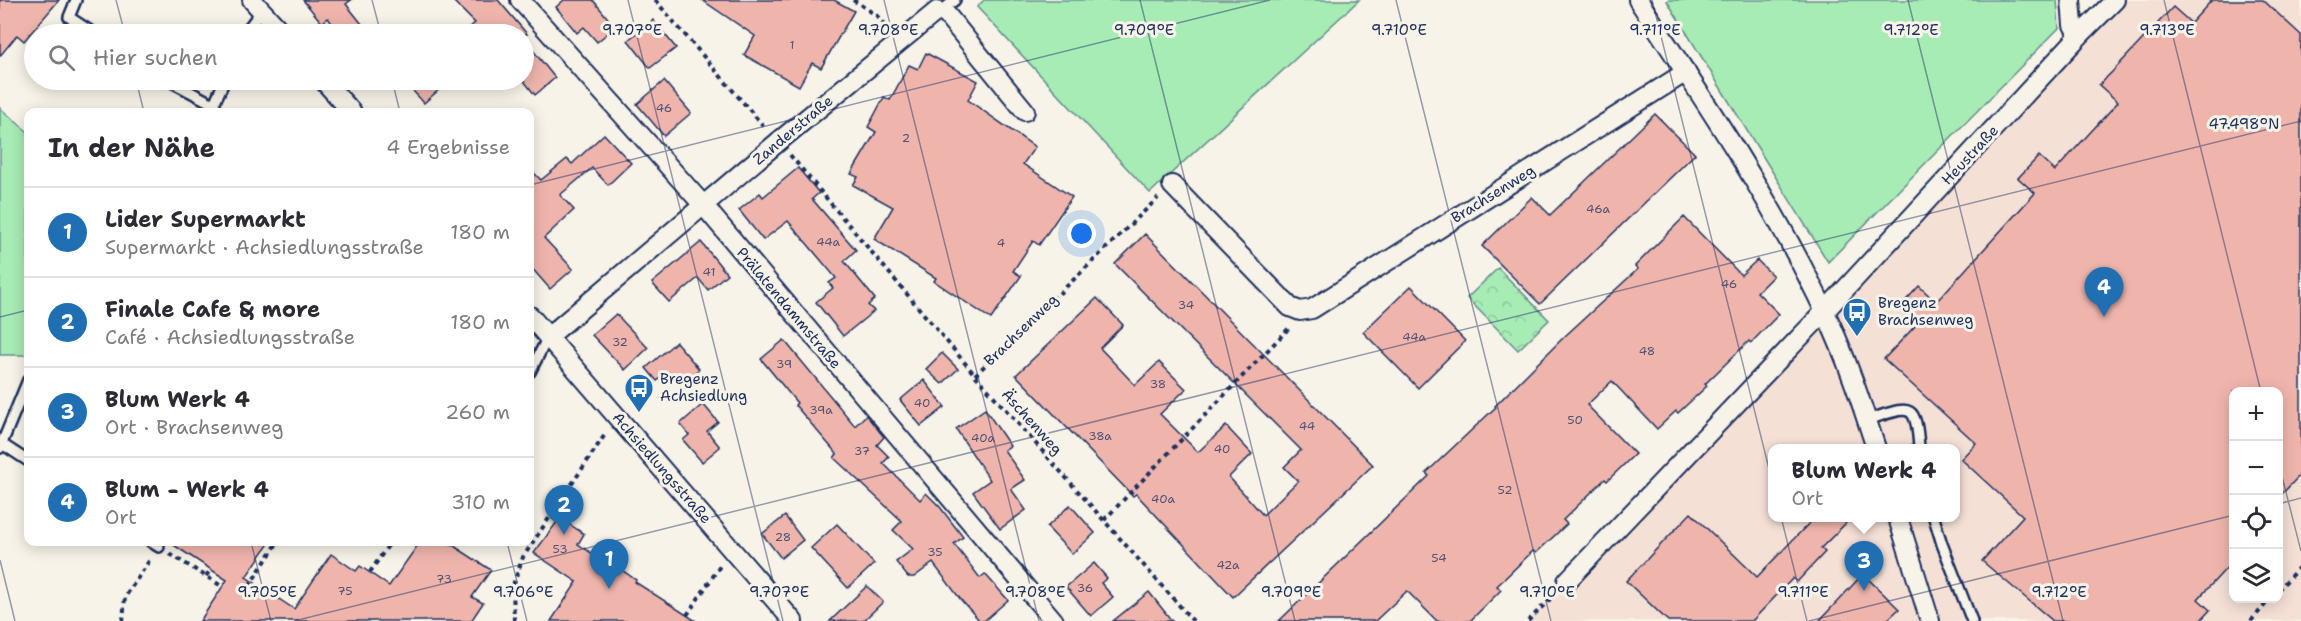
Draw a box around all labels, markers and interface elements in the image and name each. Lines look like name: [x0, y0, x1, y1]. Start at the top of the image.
text: 9.707°E: [602, 20, 662, 40]
text: 9.708°E: [858, 20, 918, 40]
text: 9.709°E: [1114, 20, 1174, 40]
text: 9.710°E: [1371, 20, 1427, 40]
text: 9.711°E: [1629, 20, 1681, 40]
text: 9.712°E: [1883, 20, 1939, 40]
text: 9.713°E: [2139, 20, 2195, 40]
search box: [24, 24, 534, 90]
house number: 1: [789, 37, 795, 53]
icon: search: [45, 41, 78, 74]
text: Hier suchen: [93, 43, 218, 72]
street label: Zanderstraße: [749, 91, 837, 169]
house number: 46: [656, 100, 672, 116]
text: 47.498°N: [2208, 114, 2280, 134]
street label: Heustraße: [1937, 121, 2003, 189]
text: In der Nähe: [48, 130, 215, 165]
house number: 2: [902, 130, 910, 146]
text: 4 Ergebnisse: [386, 134, 510, 160]
street label: Brachsenweg: [1447, 160, 1539, 228]
house number: 46a: [1586, 201, 1610, 217]
text: Lider Supermarkt: [105, 205, 306, 234]
text: 1: [63, 219, 72, 245]
text: 180 m: [450, 219, 510, 245]
your location: [1067, 219, 1096, 248]
text: Supermarkt · Achsiedlungsstraße: [105, 234, 424, 260]
house number: 44a: [816, 234, 840, 250]
house number: 4: [997, 235, 1005, 251]
street label: Prälatendammstraße: [732, 243, 846, 373]
house number: 41: [703, 264, 715, 280]
pin: 4: [2084, 268, 2124, 317]
house number: 46: [1721, 276, 1737, 292]
street label: Brachsenweg: [980, 290, 1062, 370]
place label: Bregenz Brachsenweg: [1878, 293, 1974, 330]
text: Finale Cafe & more: [105, 295, 320, 324]
bus stop icon: Bregenz Brachsenweg: [1841, 296, 1873, 338]
house number: 34: [1178, 297, 1194, 313]
text: 2: [61, 309, 75, 335]
text: 180 m: [450, 309, 510, 335]
text: Café · Achsiedlungsstraße: [105, 324, 355, 350]
house number: 44a: [1402, 329, 1426, 345]
house number: 32: [612, 334, 628, 350]
house number: 48: [1639, 343, 1655, 359]
house number: 39: [776, 356, 792, 372]
place label: Bregenz Achsiedlung: [660, 369, 747, 406]
bus stop icon: Bregenz Achsiedlung: [623, 372, 655, 414]
house number: 38: [1150, 376, 1166, 392]
text: Blum Werk 4: [105, 385, 250, 414]
street label: Äschenweg: [997, 385, 1067, 459]
map controls: [2229, 387, 2283, 603]
button: +: [2229, 387, 2283, 441]
house number: 40: [914, 395, 930, 411]
text: 3: [61, 399, 75, 425]
text: 260 m: [445, 399, 510, 425]
house number: 39a: [809, 402, 833, 418]
street label: Achsiedlungsstraße: [608, 408, 716, 528]
house number: 50: [1567, 412, 1583, 428]
text: Ort · Brachsenweg: [105, 414, 283, 440]
house number: 44: [1299, 418, 1315, 434]
house number: 38a: [1088, 428, 1112, 444]
house number: 40a: [971, 430, 995, 446]
house number: 40: [1214, 441, 1230, 457]
button: −: [2229, 441, 2283, 495]
house number: 37: [854, 443, 870, 459]
popup: [1768, 444, 1960, 522]
text: Blum Werk 4: [1792, 456, 1936, 485]
text: Blum - Werk 4: [105, 475, 269, 504]
house number: 52: [1497, 482, 1513, 498]
text: Ort: [1792, 485, 1823, 511]
pin: 2: [544, 486, 584, 535]
text: 4: [61, 489, 75, 515]
text: 310 m: [451, 489, 510, 515]
house number: 40a: [1151, 491, 1175, 507]
button: locate: [2229, 495, 2283, 549]
text: Ort: [105, 504, 137, 530]
house number: 28: [775, 529, 791, 545]
pin: 1: [590, 540, 628, 589]
house number: 53: [552, 541, 568, 557]
pin: 3: [1844, 542, 1884, 591]
house number: 35: [927, 544, 943, 560]
button: layers: [2229, 549, 2283, 603]
house number: 54: [1431, 550, 1447, 566]
house number: 42a: [1217, 557, 1240, 573]
house number: 73: [436, 571, 452, 587]
house number: 36: [1077, 580, 1093, 596]
text: 9.705°E: [237, 582, 297, 602]
text: 9.706°E: [493, 582, 553, 602]
text: 9.707°E: [749, 582, 809, 602]
text: 9.708°E: [1005, 582, 1065, 602]
text: 9.709°E: [1261, 582, 1321, 602]
text: 9.710°E: [1519, 582, 1575, 602]
text: 9.711°E: [1777, 582, 1829, 602]
text: 9.712°E: [2031, 582, 2087, 602]
house number: 75: [337, 583, 353, 599]

